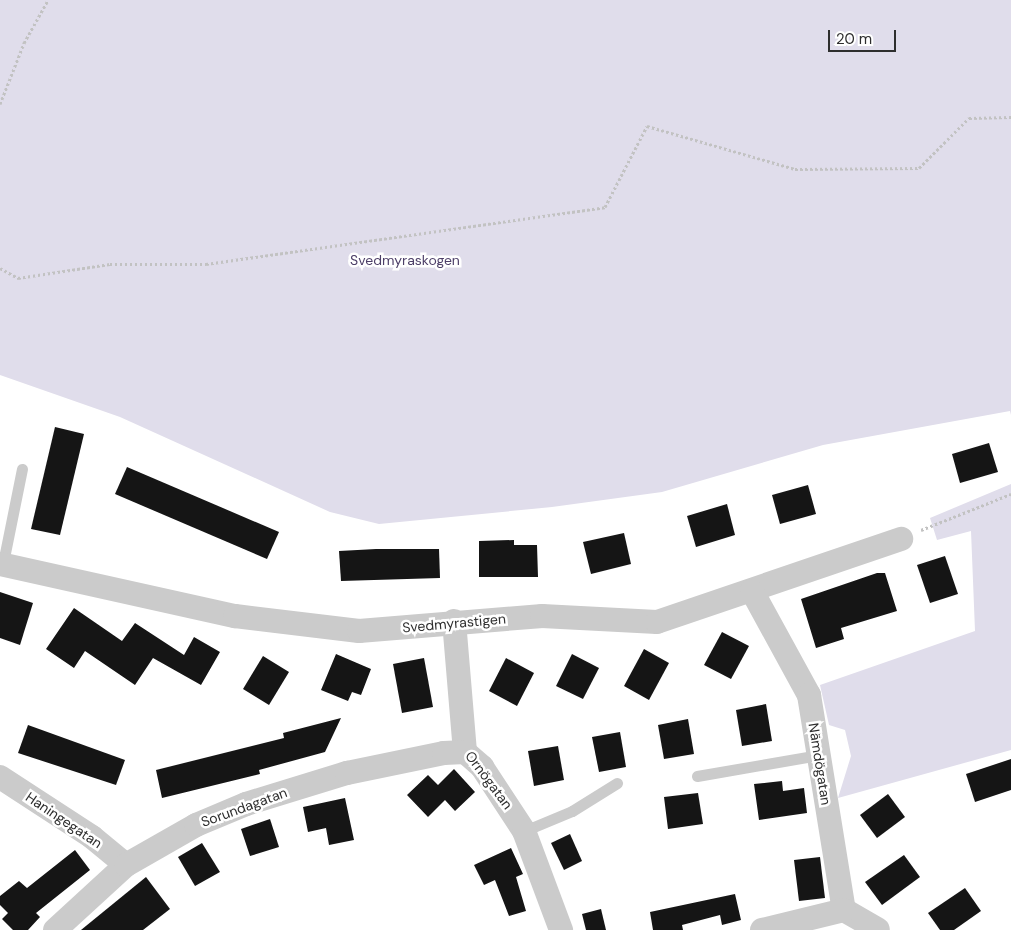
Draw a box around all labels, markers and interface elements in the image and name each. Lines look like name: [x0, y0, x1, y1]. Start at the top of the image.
scale bar: [831, 20, 898, 52]
text: 20 m: [836, 29, 872, 49]
park label: Svedmyraskogen: [350, 252, 460, 268]
street label: Svedmyrastigen: [402, 610, 506, 636]
street label: Nämdögatan: [805, 722, 835, 806]
street label: Ornögatan: [462, 748, 516, 812]
street label: Sorundagatan: [199, 784, 289, 830]
street label: Haningegatan: [23, 788, 105, 852]

